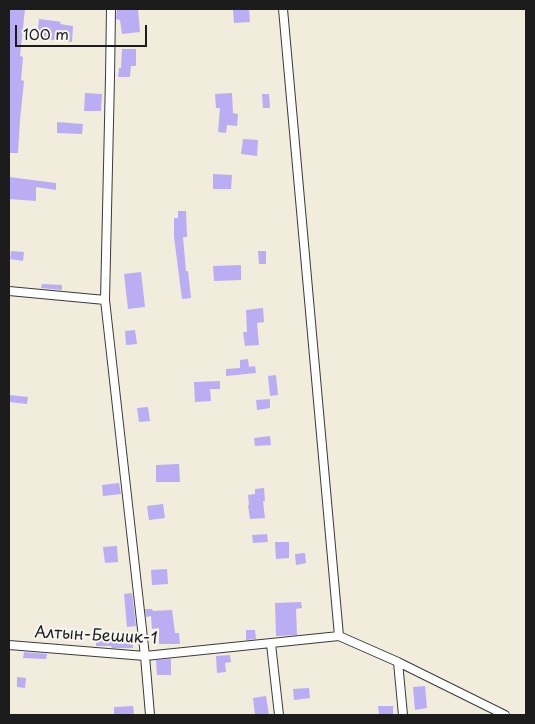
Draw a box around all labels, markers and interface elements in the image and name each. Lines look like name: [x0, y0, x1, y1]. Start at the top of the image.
scale bar: [18, 15, 150, 47]
text: 100 m: [23, 22, 69, 45]
street label: Алтын-Бешик-1: [34, 623, 158, 649]

